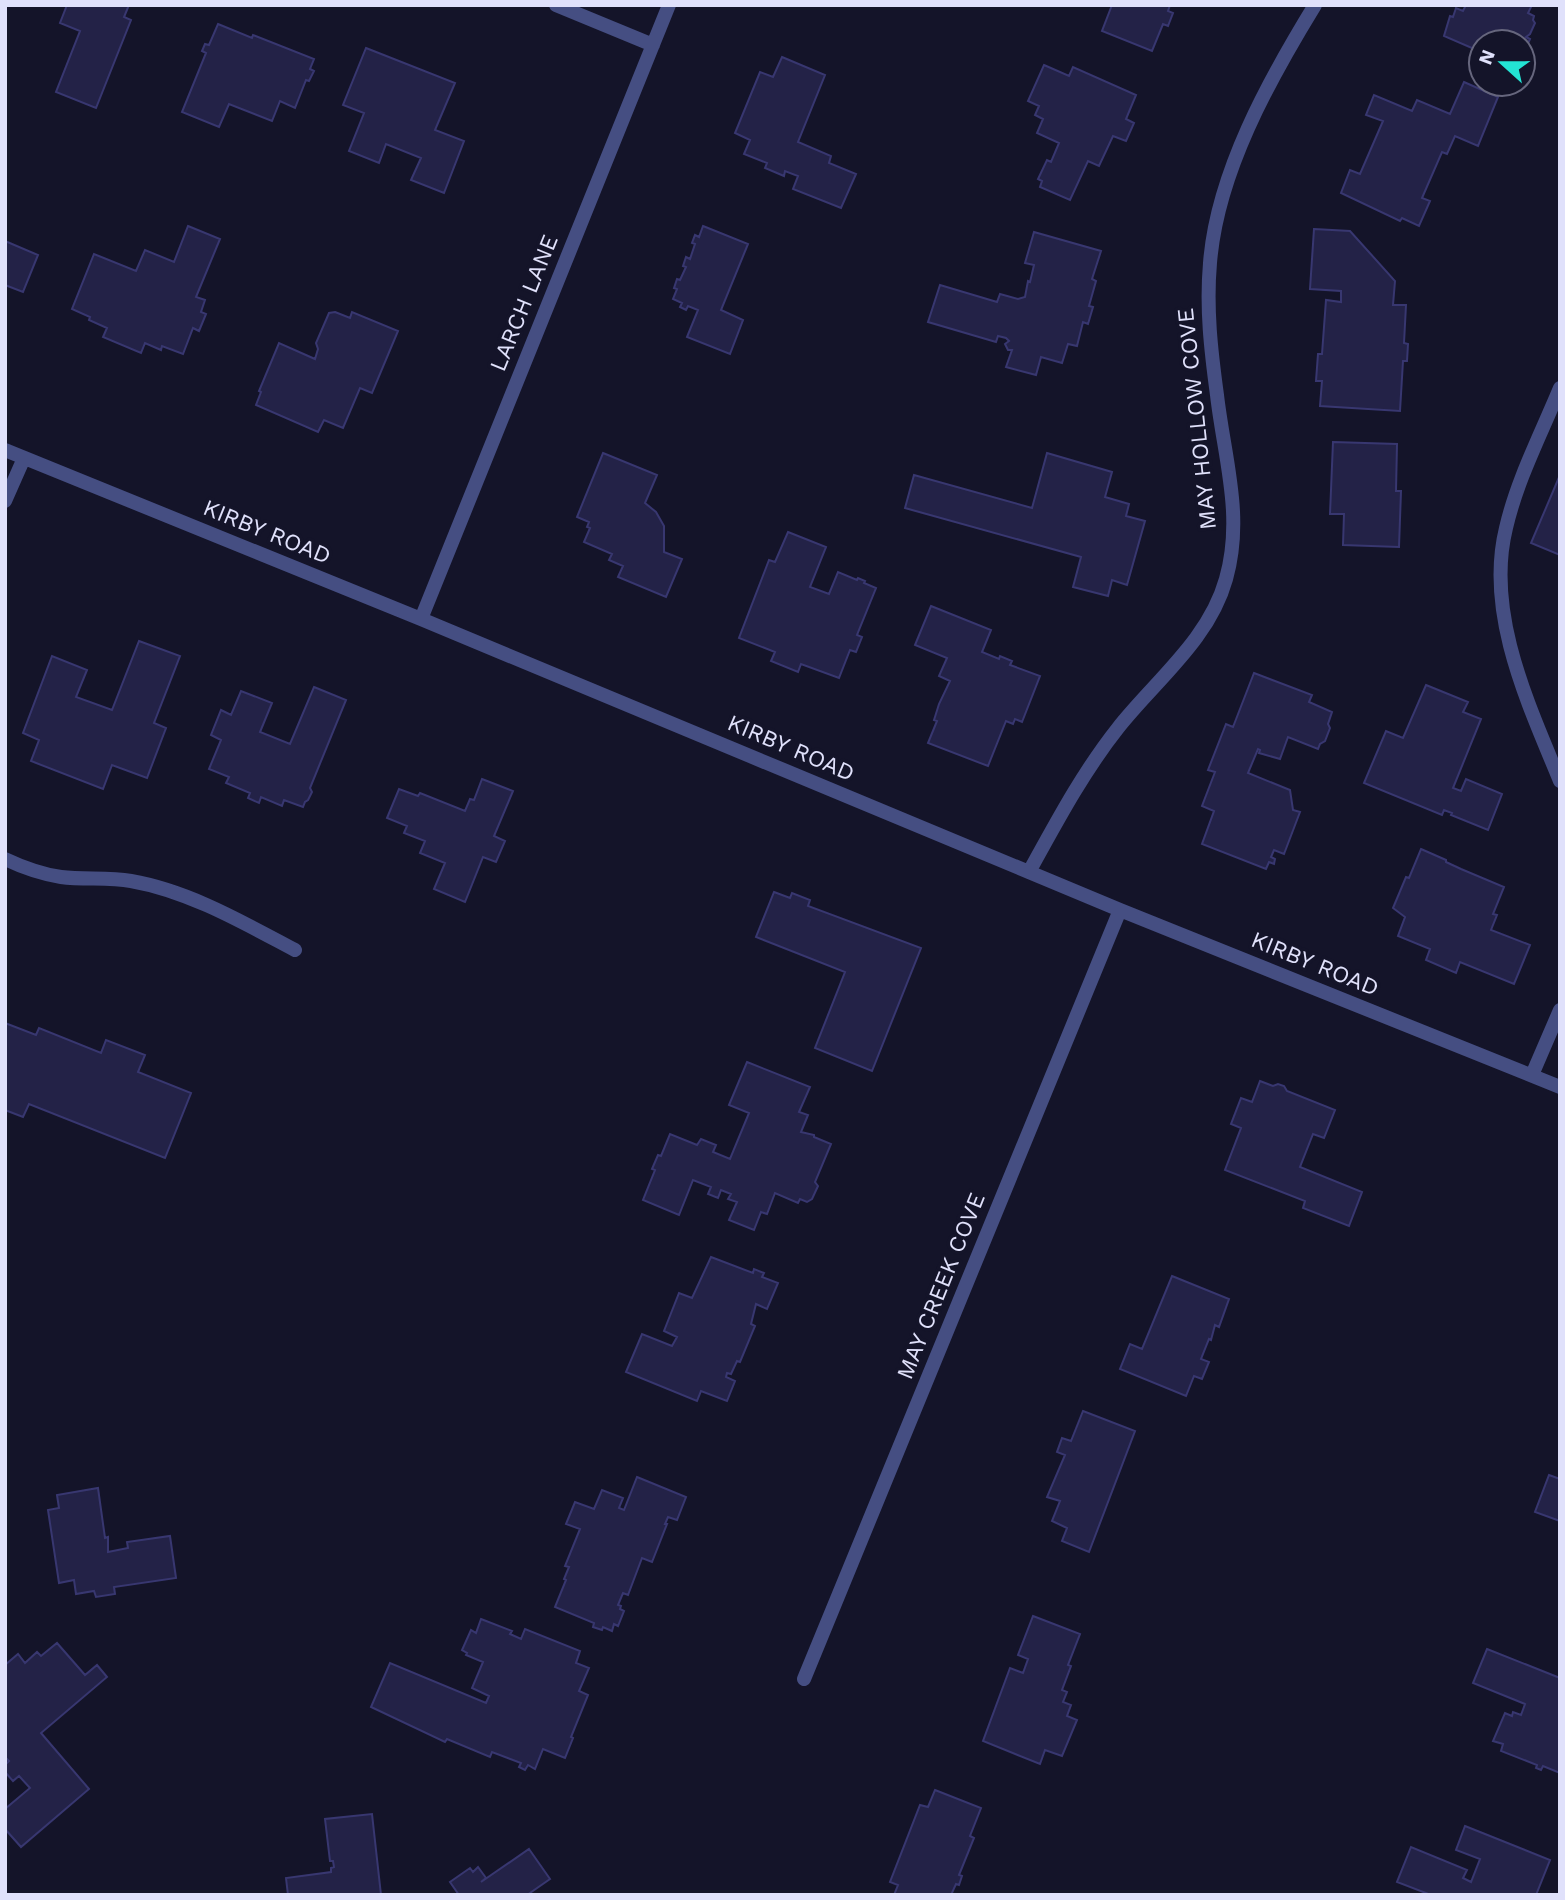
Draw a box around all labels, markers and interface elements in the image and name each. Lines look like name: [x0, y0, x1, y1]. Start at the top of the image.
north arrow: [1467, 28, 1537, 98]
text: N: [1473, 46, 1500, 68]
street label: LARCH LANE: [484, 231, 564, 375]
street label: MAY HOLLOW COVE: [1172, 307, 1222, 531]
street label: KIRBY ROAD: [199, 494, 335, 570]
street label: KIRBY ROAD: [723, 709, 859, 787]
street label: KIRBY ROAD: [1247, 926, 1383, 1002]
street label: MAY CREEK COVE: [891, 1189, 991, 1383]

